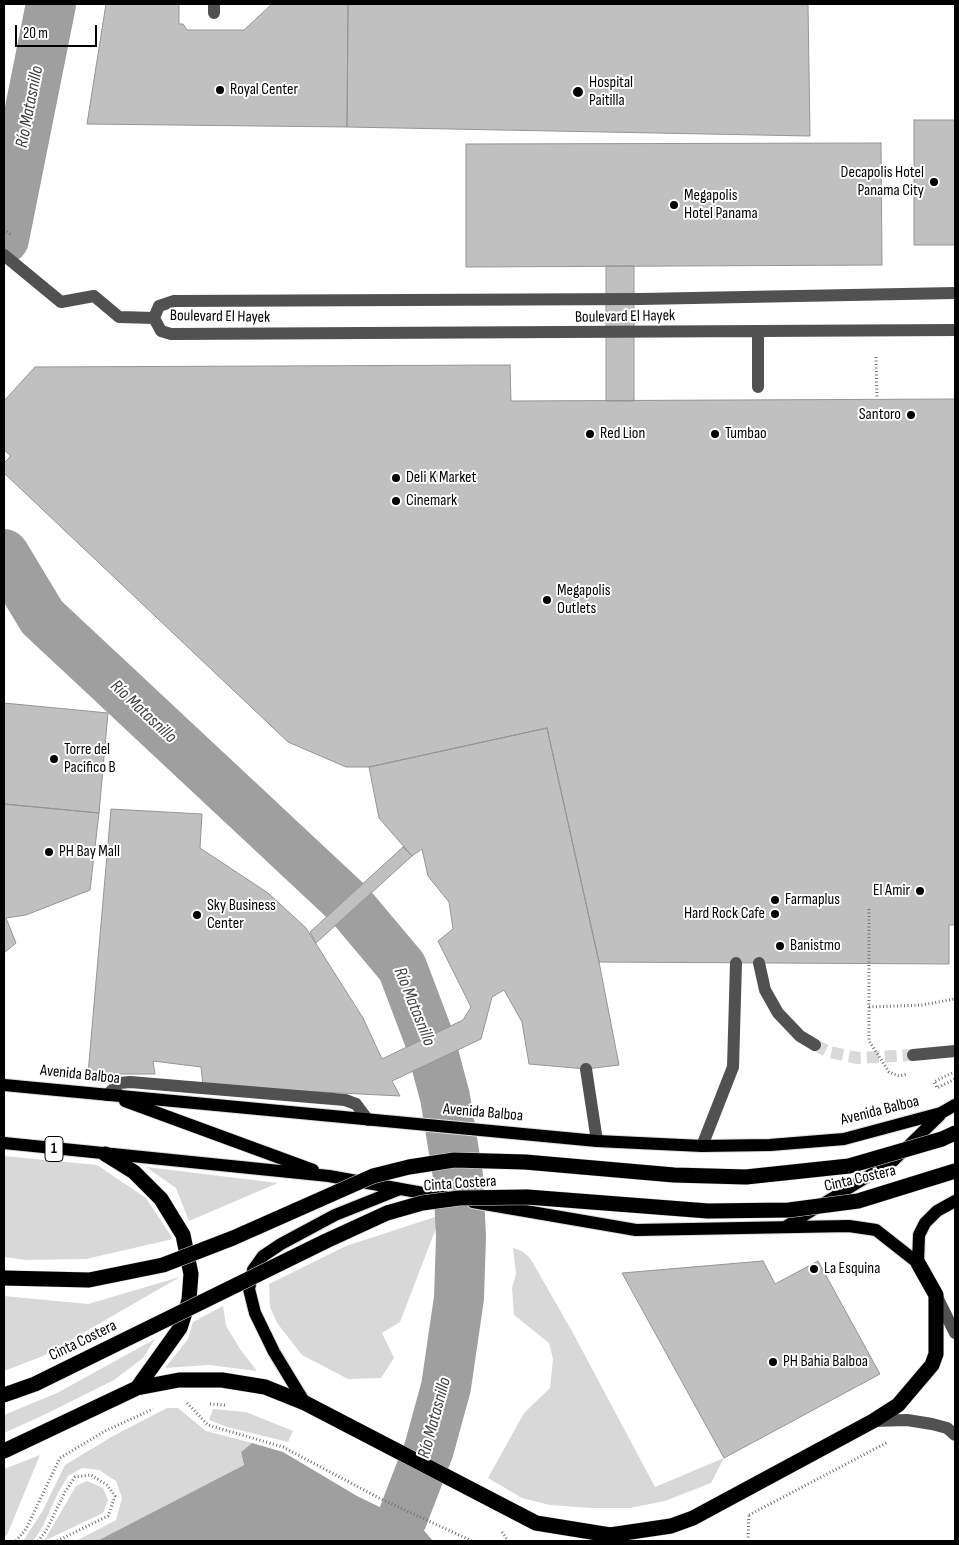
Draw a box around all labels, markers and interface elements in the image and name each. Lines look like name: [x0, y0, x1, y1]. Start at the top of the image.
scale bar: [18, 15, 100, 47]
text: 20 m: [23, 24, 48, 43]
water label: Río Matasnillo: [11, 64, 49, 150]
place label: Hospital Paitilla: [589, 73, 633, 111]
place label: Royal Center: [230, 80, 298, 100]
marker: Royal Center: [214, 84, 226, 96]
marker: Hospital Paitilla: [571, 85, 585, 99]
place label: Decapolis Hotel Panama City: [841, 163, 924, 201]
marker: Decapolis Hotel Panama City: [928, 176, 940, 188]
place label: Megapolis Hotel Panama: [684, 186, 758, 224]
marker: Megapolis Hotel Panama: [668, 199, 680, 211]
street label: Boulevard El Hayek: [170, 307, 270, 327]
street label: Boulevard El Hayek: [575, 307, 675, 327]
place label: Santoro: [859, 405, 901, 425]
marker: Santoro: [905, 409, 917, 421]
place label: Red Lion: [600, 424, 645, 444]
place label: Tumbao: [725, 424, 767, 444]
marker: Red Lion: [584, 428, 596, 440]
marker: Tumbao: [709, 428, 721, 440]
place label: Deli K Market: [406, 468, 476, 488]
marker: Deli K Market: [390, 472, 402, 484]
place label: Cinemark: [406, 491, 457, 511]
marker: Cinemark: [390, 495, 402, 507]
place label: Megapolis Outlets: [557, 581, 611, 619]
marker: Megapolis Outlets: [541, 594, 553, 606]
water label: Río Matasnillo: [105, 676, 181, 748]
place label: Torre del Pacifico B: [64, 740, 116, 778]
marker: Torre del Pacifico B: [48, 753, 60, 765]
place label: PH Bay Mall: [59, 842, 120, 862]
marker: PH Bay Mall: [43, 846, 55, 858]
place label: El Amir: [873, 881, 910, 901]
marker: El Amir: [914, 885, 926, 897]
place label: Farmaplus: [785, 890, 840, 910]
marker: Farmaplus: [769, 894, 781, 906]
place label: Sky Business Center: [207, 896, 276, 934]
place label: Hard Rock Cafe: [684, 904, 765, 924]
marker: Hard Rock Cafe: [769, 908, 781, 920]
marker: Sky Business Center: [191, 909, 203, 921]
place label: Banistmo: [790, 936, 841, 956]
marker: Banistmo: [774, 940, 786, 952]
water label: Río Matasnillo: [388, 965, 440, 1049]
street label: Avenida Balboa: [39, 1061, 121, 1089]
street label: Avenida Balboa: [839, 1092, 921, 1130]
street label: Avenida Balboa: [442, 1100, 524, 1126]
road number: 1: [45, 1136, 63, 1162]
street label: Cinta Costera: [822, 1161, 898, 1197]
street label: Cinta Costera: [423, 1172, 497, 1196]
place label: La Esquina: [824, 1259, 880, 1279]
marker: La Esquina: [808, 1263, 820, 1275]
street label: Cinta Costera: [46, 1316, 120, 1366]
place label: PH Bahia Balboa: [783, 1352, 868, 1372]
marker: PH Bahia Balboa: [767, 1356, 779, 1368]
water label: Río Matasnillo: [414, 1375, 456, 1461]

